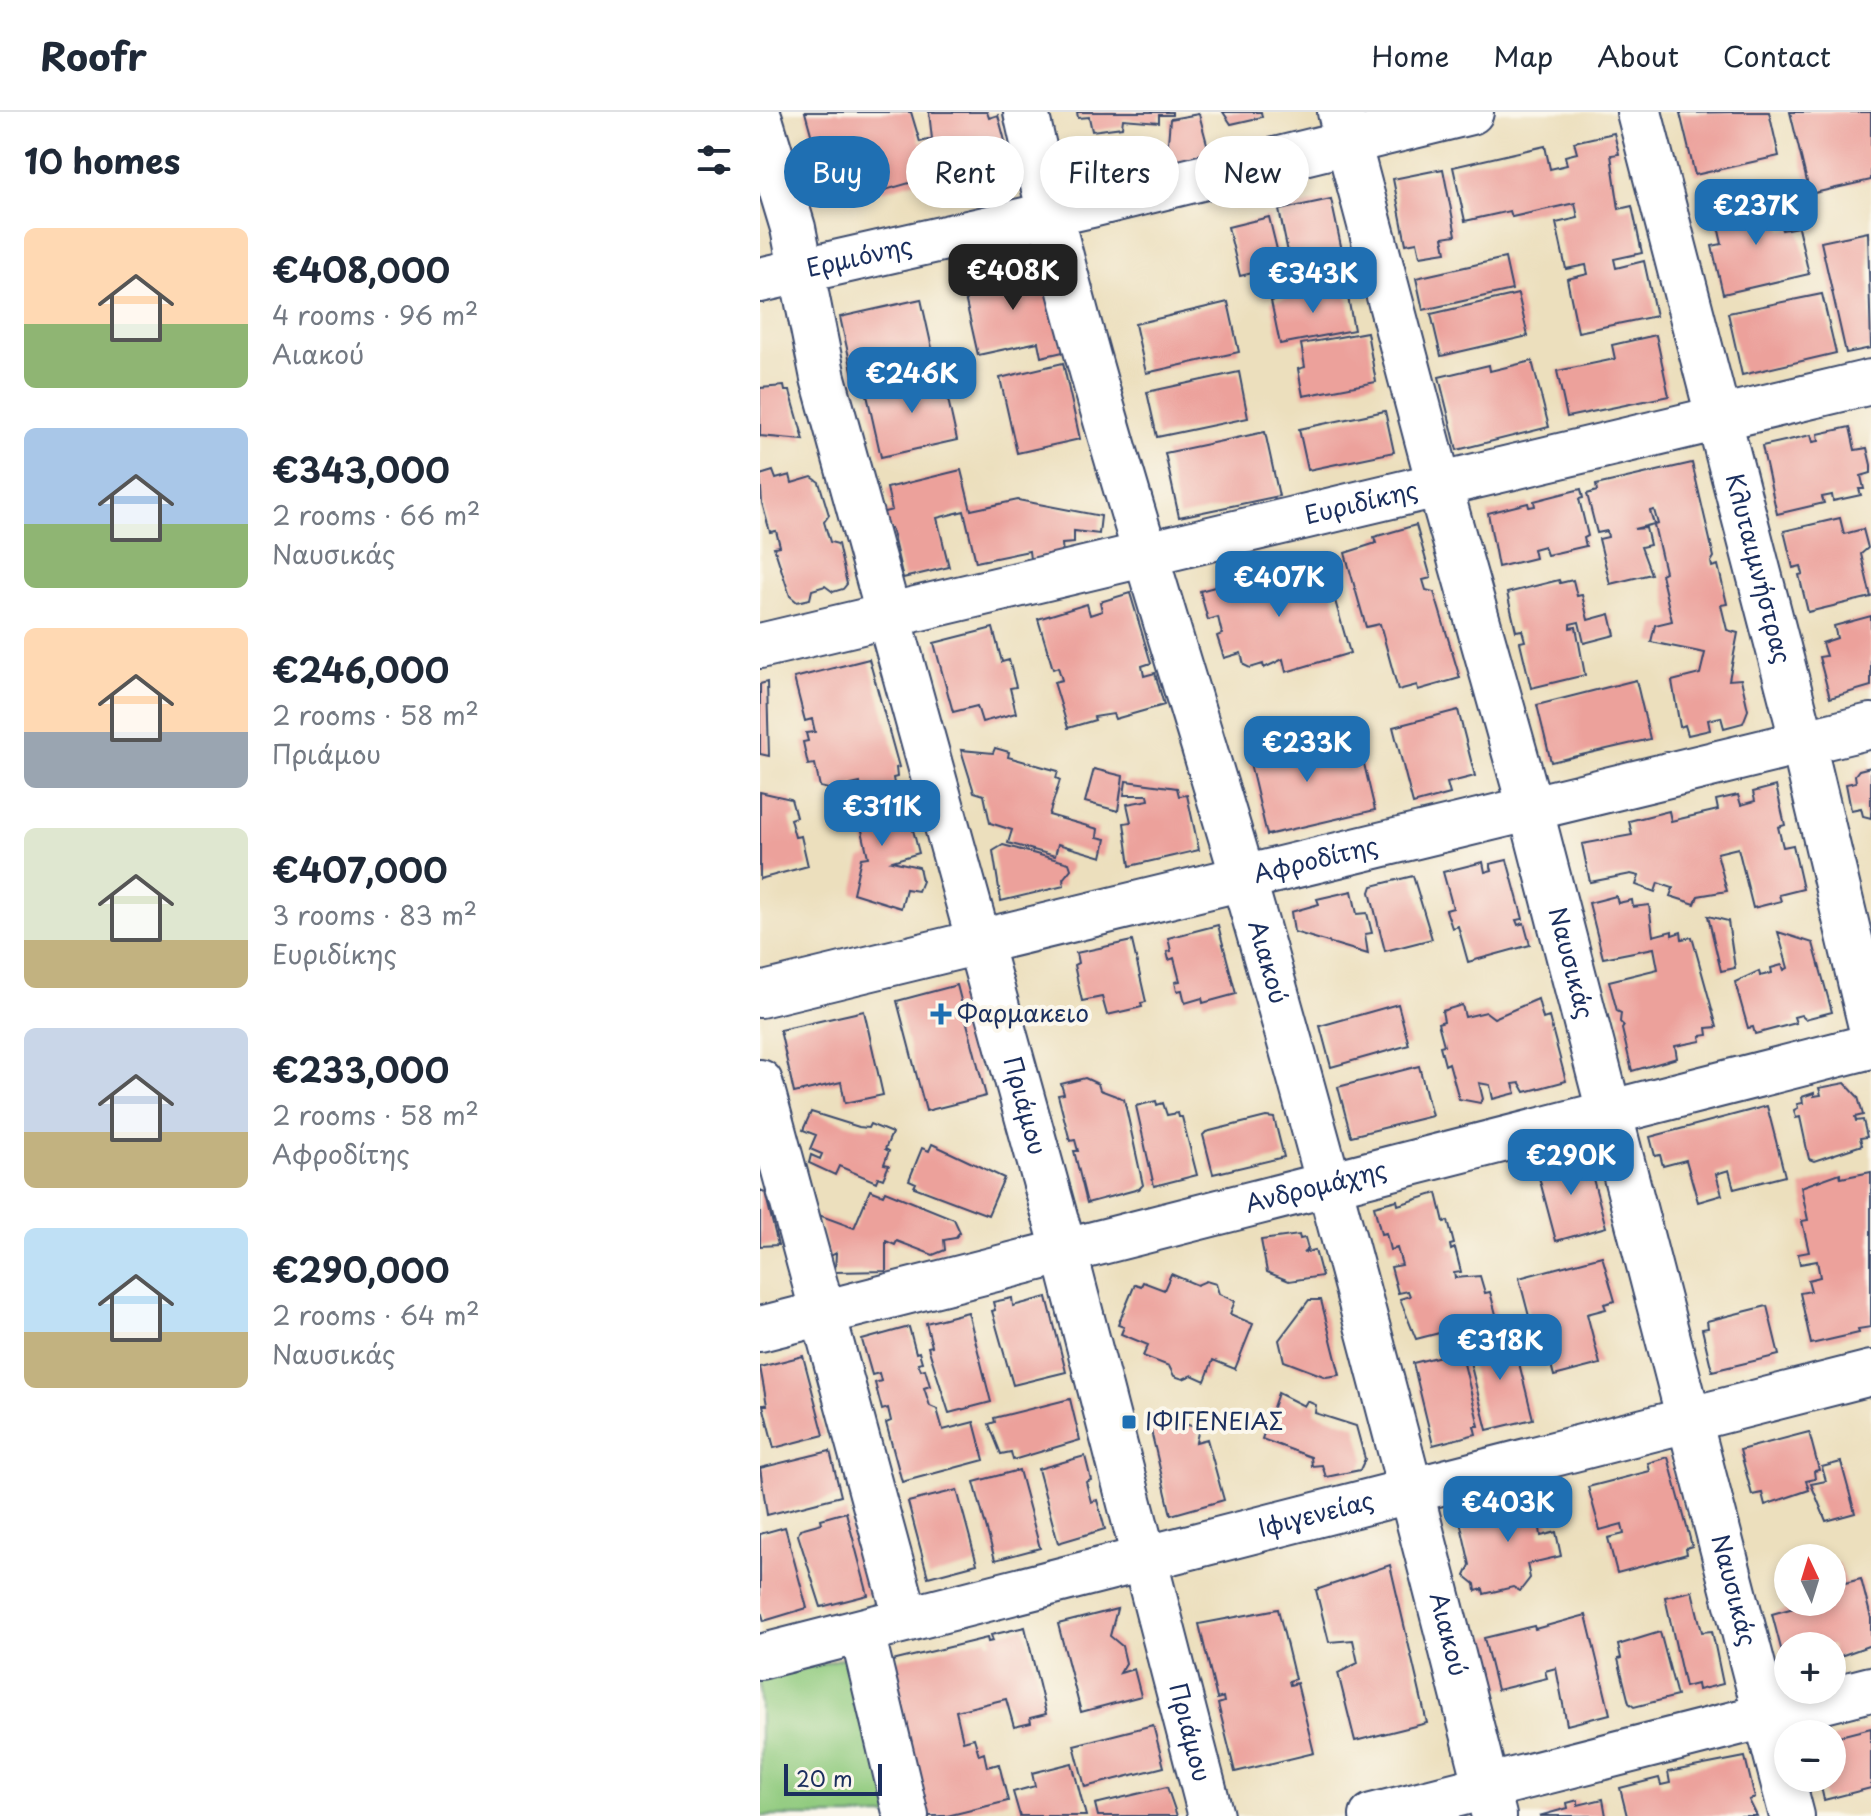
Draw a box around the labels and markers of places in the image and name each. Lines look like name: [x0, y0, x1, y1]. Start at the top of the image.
pin: €237K: [1700, 179, 1812, 247]
pin: €408K: [957, 244, 1069, 312]
pin: €343K: [1257, 247, 1369, 315]
pin: €246K: [856, 347, 968, 415]
pin: €407K: [1223, 551, 1335, 619]
pin: €233K: [1251, 716, 1363, 784]
pin: €311K: [826, 780, 938, 848]
place label: Φαρμακειο: [957, 994, 1089, 1030]
marker: Φαρμακειο: [932, 1005, 950, 1023]
pin: €290K: [1515, 1129, 1627, 1197]
pin: €318K: [1444, 1314, 1556, 1382]
place label: ΙΦΙΓΕΝΕΙΑΣ: [1145, 1402, 1284, 1438]
marker: ΙΦΙΓΕΝΕΙΑΣ: [1120, 1413, 1138, 1431]
pin: €403K: [1452, 1476, 1564, 1544]

